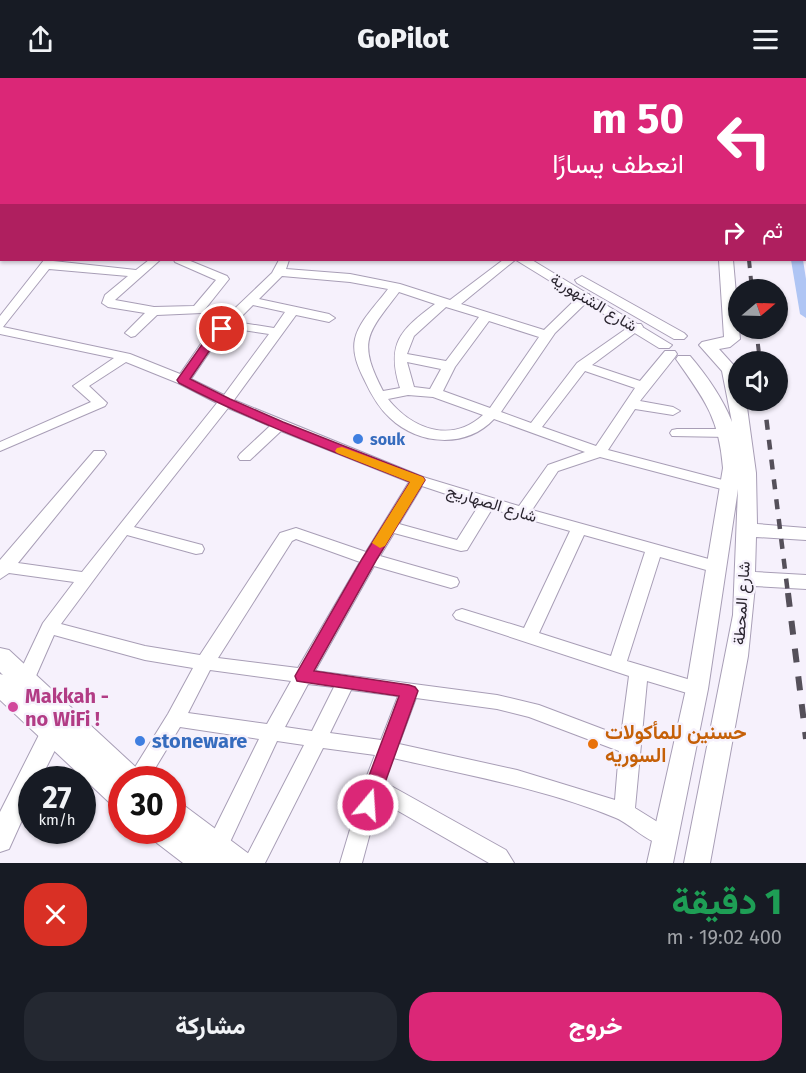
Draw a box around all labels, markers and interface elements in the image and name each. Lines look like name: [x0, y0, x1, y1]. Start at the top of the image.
icon: share: [24, 23, 57, 56]
text: GoPilot: [357, 23, 449, 55]
icon: menu: [749, 23, 782, 56]
text: 50 m: [591, 94, 684, 144]
icon: left: [705, 102, 783, 180]
text: انعطف يسارًا: [552, 148, 684, 180]
icon: right: [717, 216, 750, 249]
text: ثم: [762, 217, 783, 244]
street label: شارع الشنهورية: [546, 269, 640, 337]
north arrow: [728, 279, 788, 339]
map controls: [728, 279, 788, 411]
pin: [196, 303, 247, 354]
icon: arrive: [205, 312, 238, 345]
button: sound: [728, 351, 788, 411]
place label: souk: [370, 430, 405, 449]
marker: souk: [351, 432, 365, 446]
street label: شارع الصهاريج: [444, 481, 539, 528]
street label: شارع المحطة: [729, 561, 756, 646]
place label: Makkah - no WiFi !: [25, 684, 109, 731]
marker: Makkah - no WiFi !: [6, 700, 20, 714]
place label: حسنين للمأكولات السوريه: [605, 720, 747, 768]
place label: stoneware: [152, 729, 247, 753]
marker: stoneware: [133, 734, 147, 748]
marker: حسنين للمأكولات السوريه: [586, 737, 600, 751]
speed limit sign: 30: [108, 766, 186, 844]
position arrow: [336, 773, 400, 837]
text: 27: [42, 780, 72, 816]
text: km/h: [38, 811, 76, 829]
text: 1 دقيقة: [672, 880, 782, 924]
button: close: [24, 883, 87, 946]
text: 400 m · 19:02: [666, 925, 782, 949]
button: مشاركة: [24, 992, 397, 1061]
button: خروج: [409, 992, 782, 1061]

